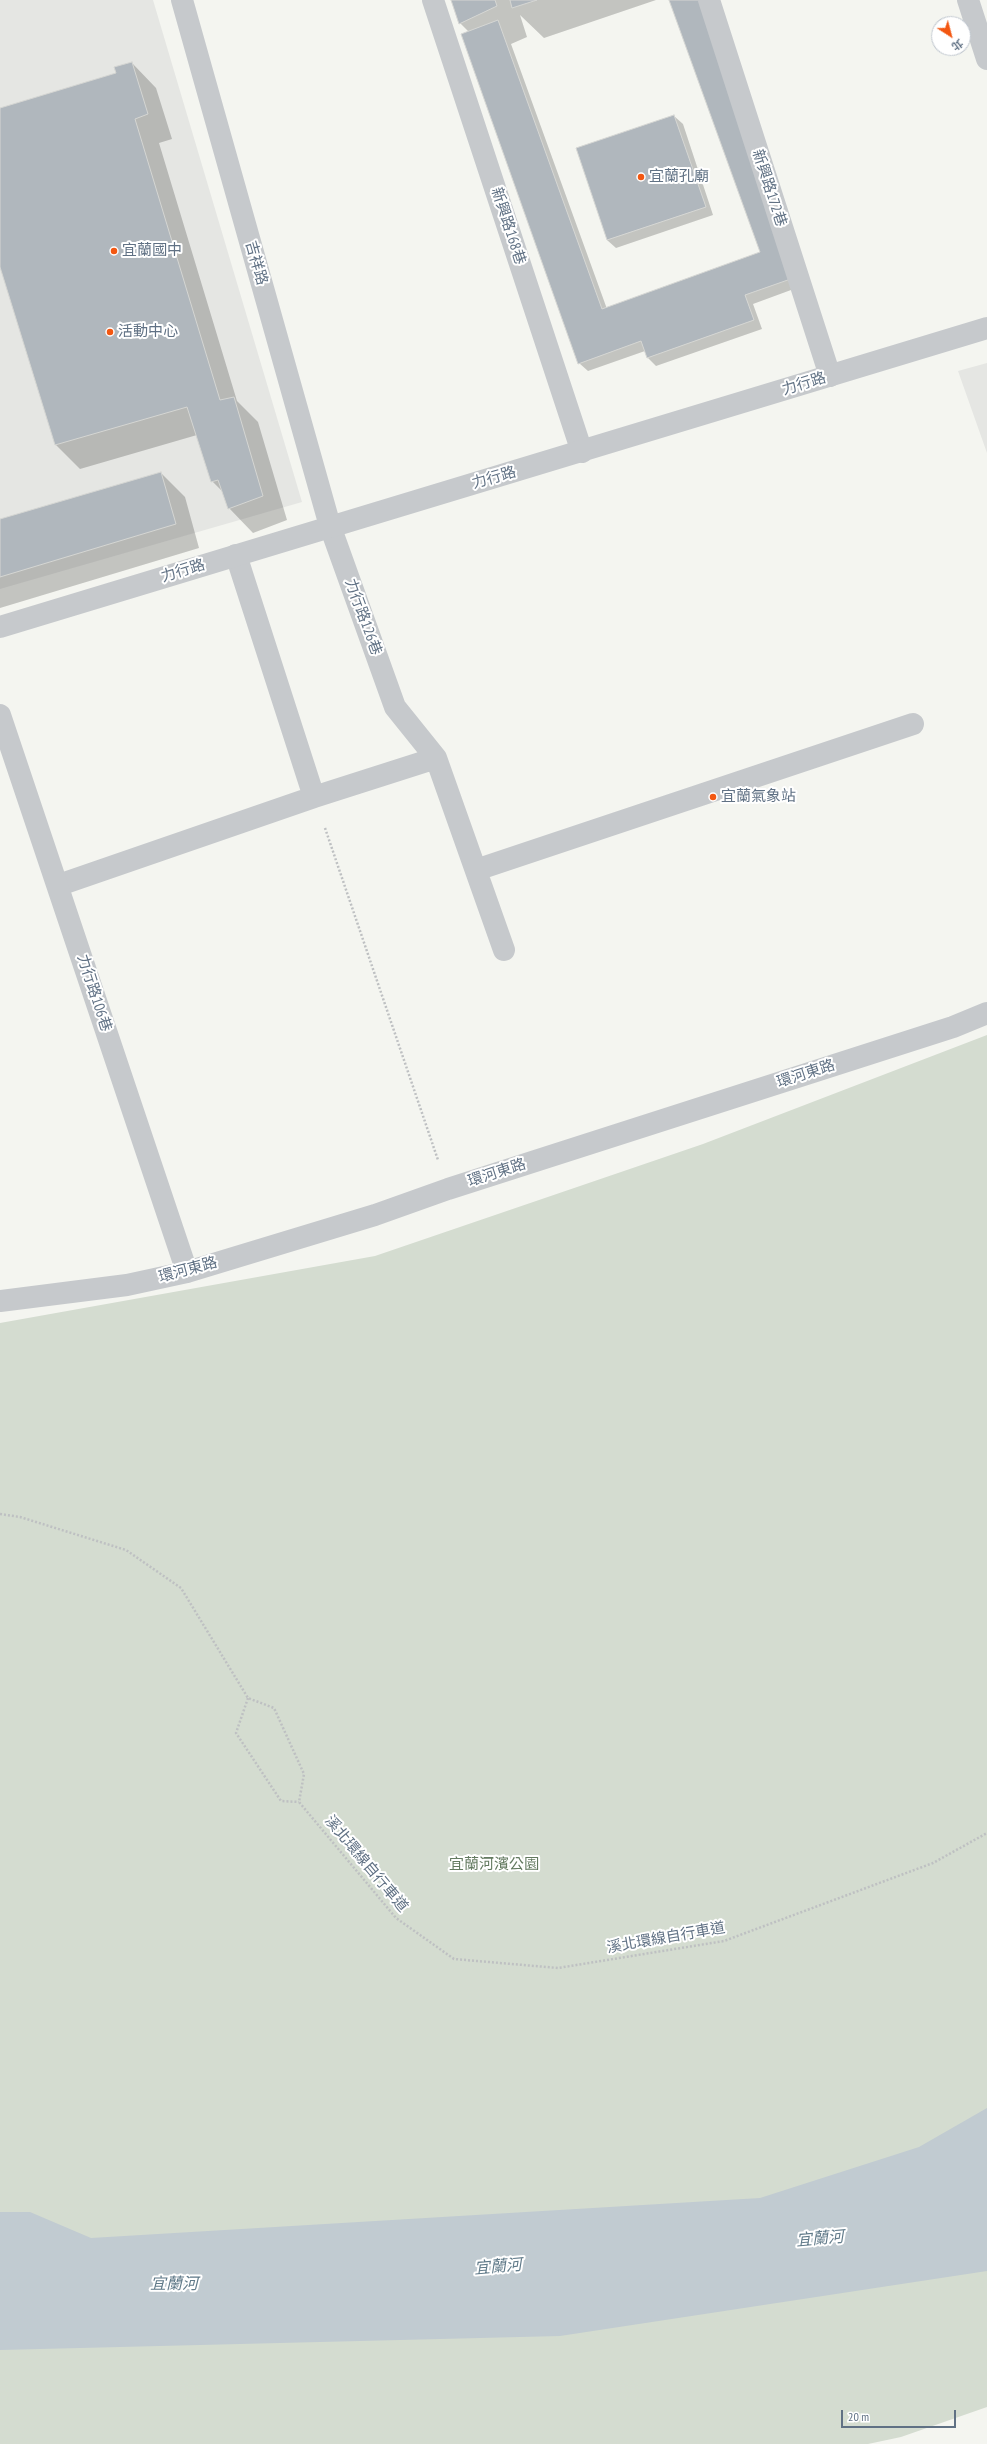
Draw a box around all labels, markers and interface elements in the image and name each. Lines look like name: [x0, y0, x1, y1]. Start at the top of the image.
north arrow: [931, 16, 971, 56]
text: 北: [949, 36, 966, 54]
street label: 新興路172巷: [748, 147, 790, 229]
place label: 宜蘭孔廟: [649, 168, 709, 186]
marker: 宜蘭孔廟: [636, 172, 646, 182]
street label: 新興路168巷: [487, 185, 529, 267]
street label: 吉祥路: [241, 239, 271, 287]
place label: 宜蘭國中: [122, 242, 182, 260]
marker: 宜蘭國中: [109, 246, 119, 256]
place label: 活動中心: [118, 323, 178, 341]
marker: 活動中心: [105, 327, 115, 337]
street label: 力行路: [780, 369, 828, 399]
street label: 力行路: [470, 463, 518, 493]
street label: 力行路: [159, 556, 207, 586]
street label: 力行路126巷: [341, 576, 385, 658]
place label: 宜蘭氣象站: [721, 788, 796, 806]
marker: 宜蘭氣象站: [708, 792, 718, 802]
street label: 力行路106巷: [73, 952, 115, 1034]
street label: 環河東路: [775, 1056, 837, 1092]
street label: 環河東路: [466, 1155, 528, 1191]
street label: 環河東路: [157, 1254, 219, 1286]
street label: 溪北環線自行車道: [321, 1812, 411, 1916]
park label: 宜蘭河濱公園: [449, 1856, 539, 1874]
street label: 溪北環線自行車道: [605, 1919, 727, 1957]
water label: 宜蘭河: [795, 2227, 845, 2251]
water label: 宜蘭河: [473, 2255, 523, 2279]
water label: 宜蘭河: [150, 2274, 198, 2294]
scale bar: [843, 2402, 958, 2428]
text: 20 m: [848, 2409, 869, 2424]

